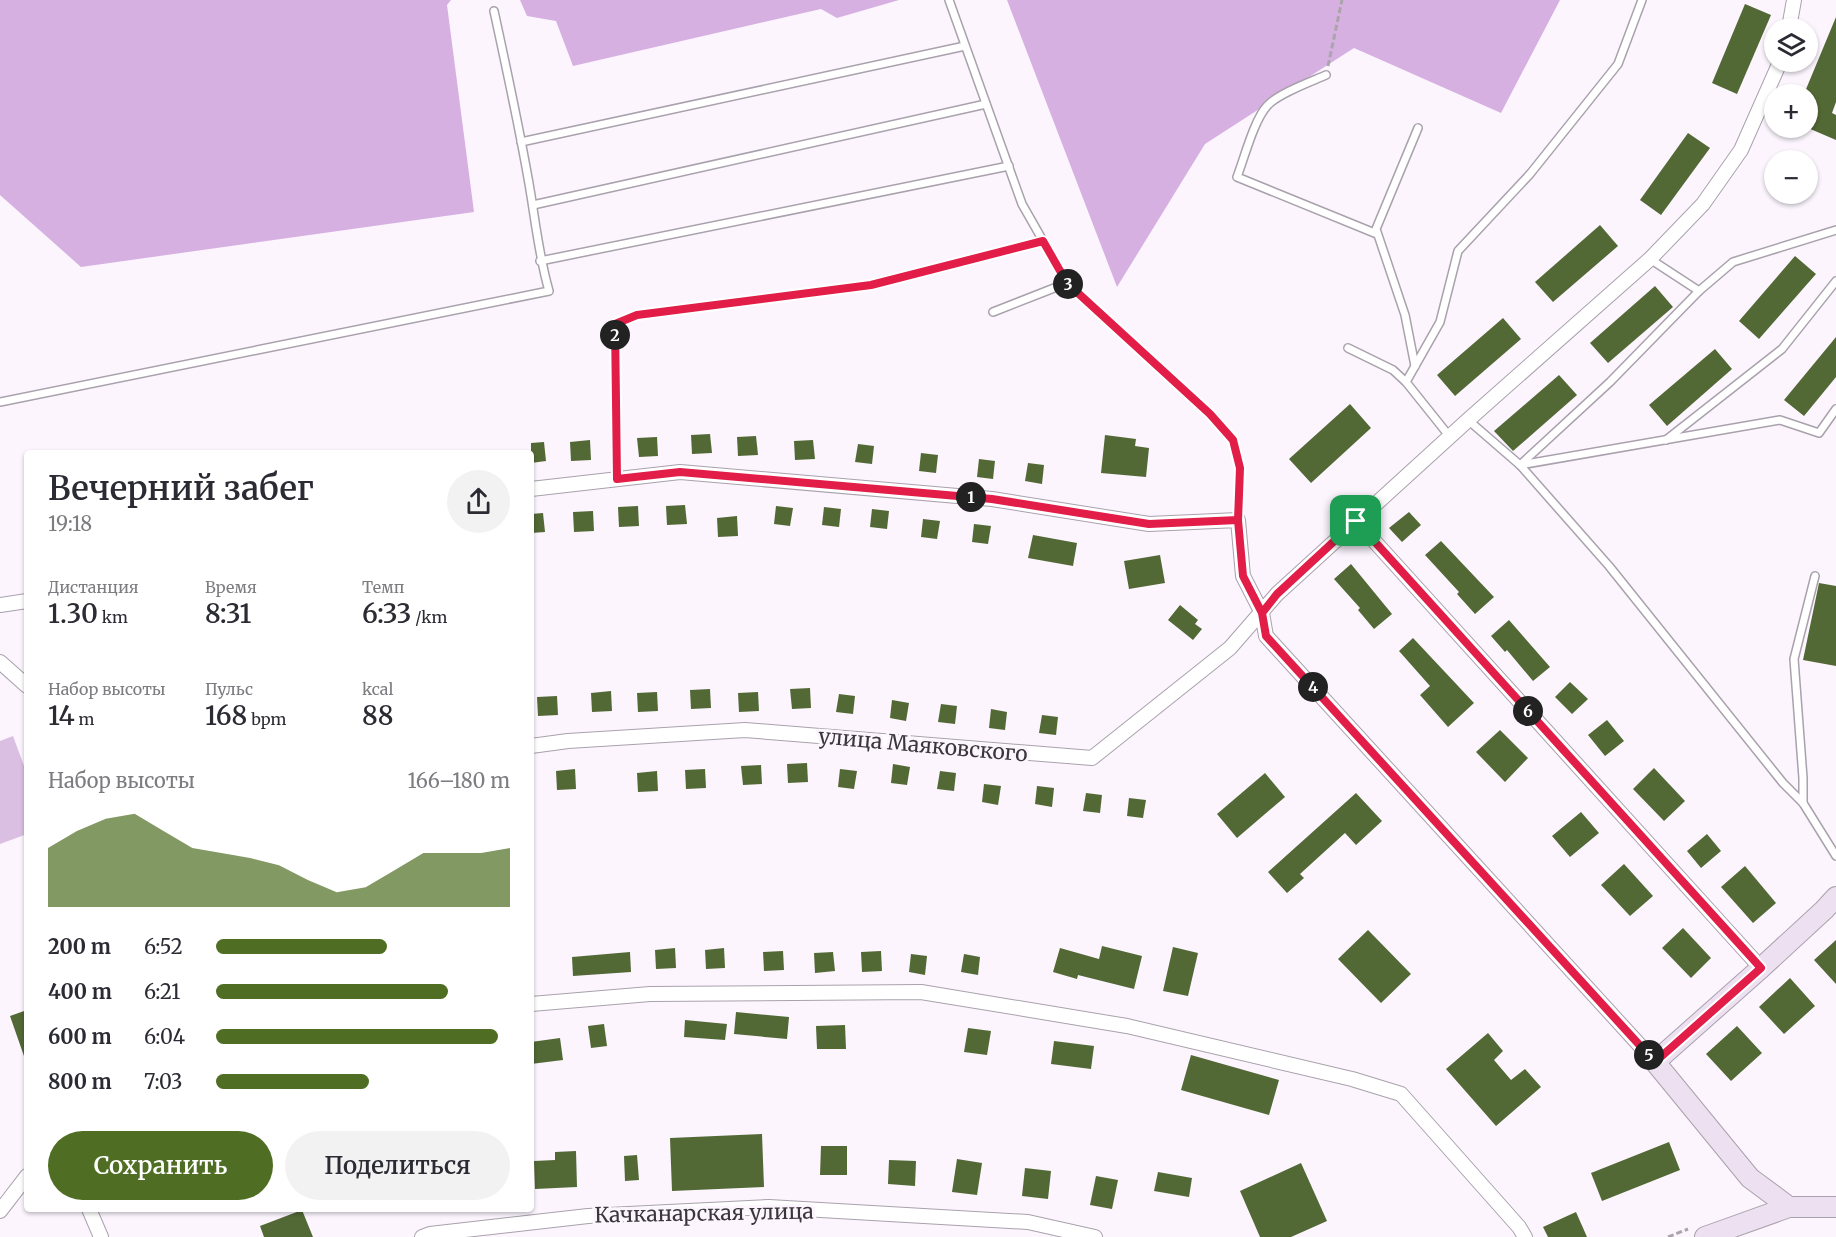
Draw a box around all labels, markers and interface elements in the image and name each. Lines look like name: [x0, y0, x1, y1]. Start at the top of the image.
map controls: [1764, 18, 1818, 204]
button: layers: [1764, 18, 1818, 72]
button: +: [1764, 84, 1818, 138]
button: −: [1764, 150, 1818, 204]
pin: 3: [1053, 269, 1083, 299]
text: 3: [1063, 274, 1073, 294]
pin: 2: [600, 320, 630, 350]
text: 2: [610, 325, 620, 345]
text: Вечерний забег: [48, 468, 314, 509]
button: share: [447, 470, 510, 533]
pin: 1: [956, 482, 986, 512]
text: 1: [967, 487, 975, 507]
pin: [1330, 495, 1381, 546]
icon: arrive: [1339, 504, 1372, 537]
text: 19:18: [48, 511, 92, 536]
text: Дистанция: [48, 577, 139, 597]
text: Время: [205, 577, 257, 597]
text: Темп: [362, 577, 404, 597]
text: 1.30: [48, 597, 98, 630]
text: 8:31: [205, 597, 251, 630]
text: 6:33: [362, 597, 411, 630]
text: km: [98, 607, 128, 627]
text: /km: [411, 607, 447, 627]
pin: 4: [1298, 672, 1328, 702]
text: 4: [1308, 677, 1318, 697]
text: Набор высоты: [48, 679, 166, 699]
text: Пульс: [205, 679, 253, 699]
text: kcal: [362, 679, 393, 699]
pin: 6: [1513, 696, 1543, 726]
text: 14: [48, 699, 75, 732]
text: 168: [205, 699, 247, 732]
text: 88: [362, 699, 393, 732]
text: 6: [1523, 701, 1533, 721]
text: m: [75, 709, 94, 729]
text: bpm: [247, 709, 286, 729]
street label: улица Маяковского: [817, 722, 1029, 768]
text: Набор высоты: [48, 768, 195, 793]
text: 166–180 m: [407, 768, 510, 793]
text: 200 m: [48, 934, 111, 959]
text: 6:52: [144, 934, 183, 959]
text: 400 m: [48, 979, 112, 1004]
text: 6:21: [144, 979, 180, 1004]
text: 600 m: [48, 1024, 112, 1049]
text: 6:04: [144, 1024, 185, 1049]
pin: 5: [1634, 1040, 1664, 1070]
text: 5: [1644, 1045, 1654, 1065]
text: 800 m: [48, 1069, 112, 1094]
text: 7:03: [144, 1069, 183, 1094]
button: Сохранить: [48, 1131, 273, 1200]
button: Поделиться: [285, 1131, 510, 1200]
street label: Качканарская улица: [594, 1198, 814, 1228]

